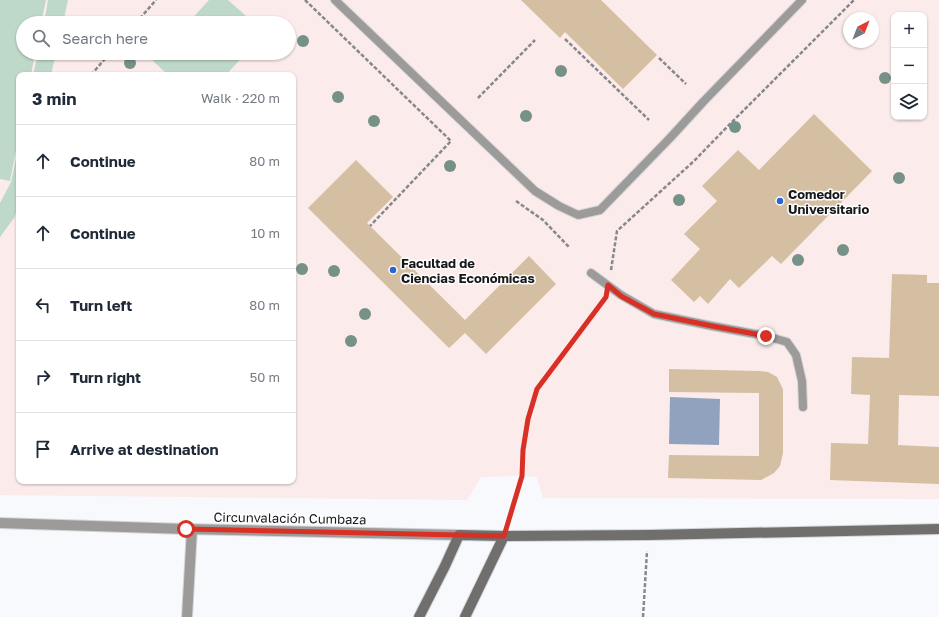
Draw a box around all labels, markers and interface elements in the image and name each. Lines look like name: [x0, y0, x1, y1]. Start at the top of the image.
north arrow: [843, 12, 879, 48]
map controls: [891, 12, 927, 120]
button: +: [891, 12, 927, 48]
search box: [16, 16, 296, 60]
icon: search: [30, 27, 52, 49]
text: Search here: [62, 29, 148, 47]
button: −: [891, 48, 927, 84]
button: layers: [891, 84, 927, 120]
text: 3 min: [32, 88, 76, 109]
text: Walk · 220 m: [201, 90, 280, 106]
icon: ahead: [32, 150, 54, 172]
text: Continue: [70, 152, 136, 170]
text: 80 m: [249, 153, 280, 169]
place label: Comedor Universitario: [788, 186, 869, 217]
marker: Comedor Universitario: [775, 196, 785, 206]
icon: ahead: [32, 222, 54, 244]
text: Continue: [70, 224, 136, 242]
text: 10 m: [251, 225, 280, 241]
place label: Facultad de Ciencias Económicas: [401, 255, 535, 286]
marker: Facultad de Ciencias Económicas: [388, 265, 398, 275]
icon: left: [32, 294, 54, 316]
text: Turn left: [70, 296, 132, 314]
text: 80 m: [249, 297, 280, 313]
route end: [757, 327, 775, 345]
icon: right: [32, 366, 54, 388]
text: Turn right: [70, 368, 141, 386]
text: 50 m: [250, 369, 280, 385]
icon: arrive: [32, 438, 54, 460]
text: Arrive at destination: [70, 440, 219, 458]
street label: Circunvalación Cumbaza: [213, 509, 367, 527]
route start: [177, 520, 195, 538]

